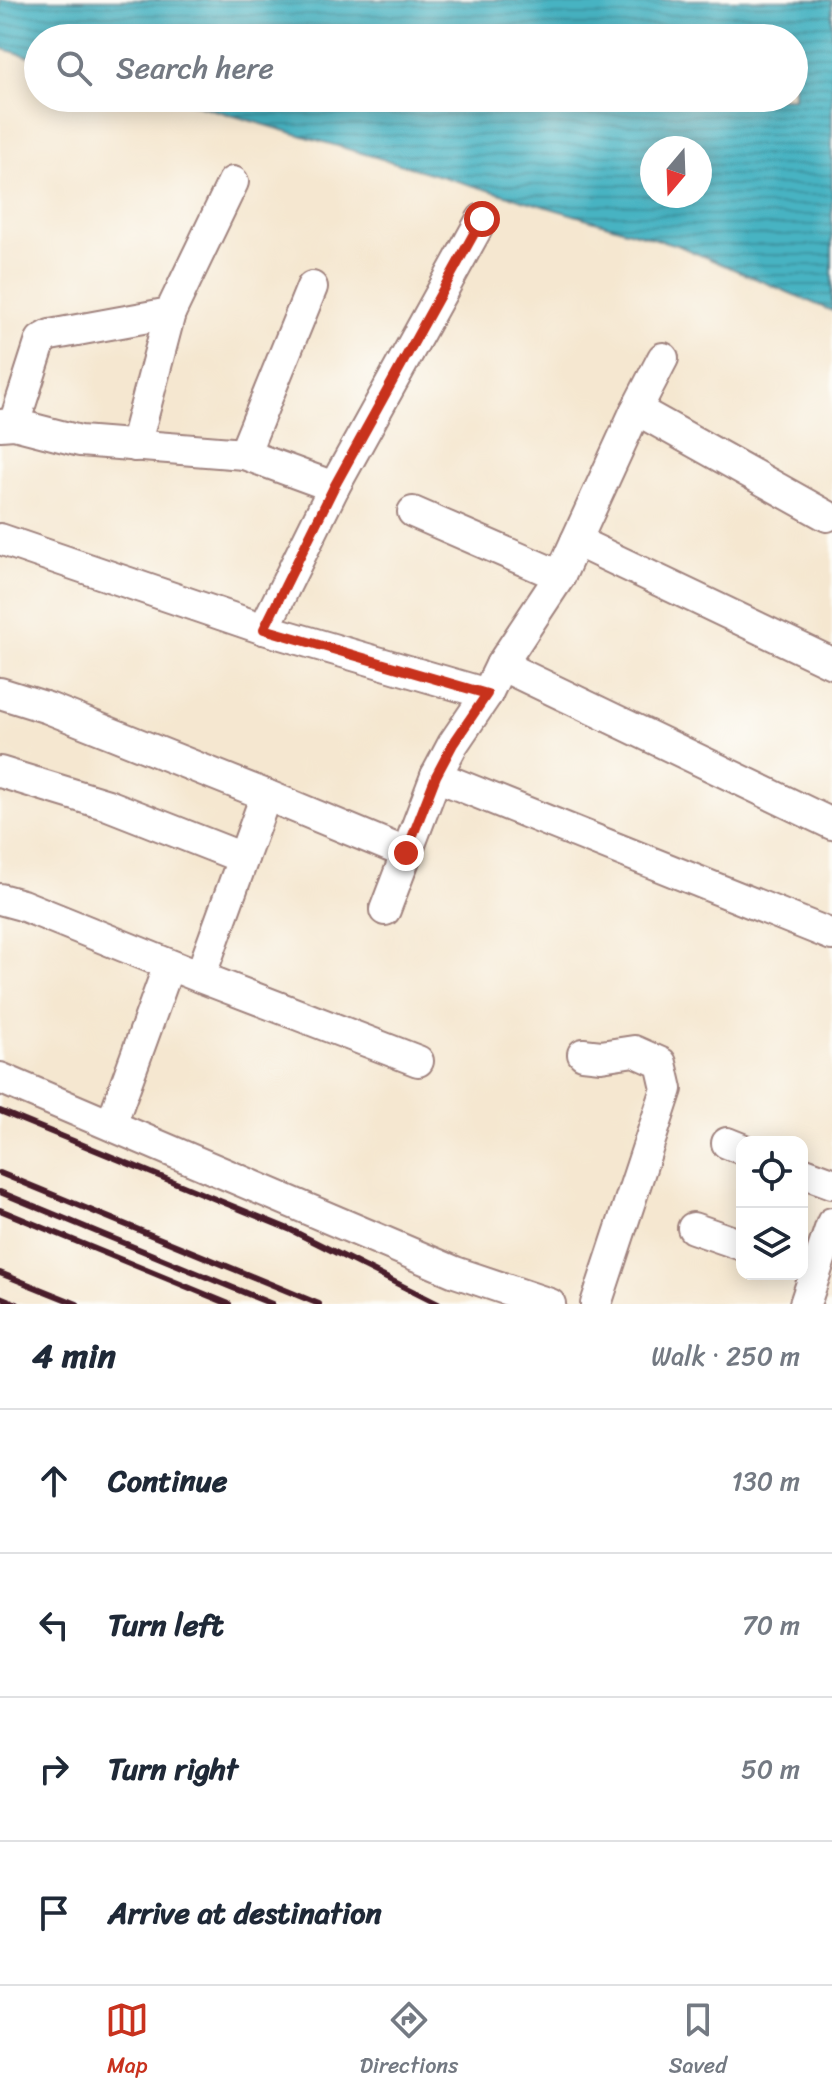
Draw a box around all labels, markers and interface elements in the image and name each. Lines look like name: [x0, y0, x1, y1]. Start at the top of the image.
search box: [24, 24, 808, 112]
text: Search here: [116, 41, 274, 95]
icon: search: [52, 46, 96, 90]
north arrow: [640, 136, 712, 208]
route start: [464, 201, 500, 237]
route end: [388, 835, 424, 871]
map controls: [736, 1136, 808, 1280]
button: locate: [736, 1136, 808, 1208]
button: layers: [736, 1208, 808, 1280]
text: 4 min: [32, 1326, 116, 1386]
text: Walk · 250 m: [651, 1333, 800, 1379]
text: Continue: [108, 1454, 227, 1508]
text: 130 m: [731, 1458, 800, 1504]
icon: ahead: [32, 1459, 76, 1503]
text: Turn left: [108, 1598, 224, 1652]
text: 70 m: [742, 1602, 800, 1648]
icon: left: [32, 1603, 76, 1647]
text: Turn right: [108, 1742, 238, 1796]
text: 50 m: [741, 1746, 800, 1792]
icon: right: [32, 1747, 76, 1791]
text: Arrive at destination: [108, 1886, 382, 1940]
icon: arrive: [32, 1891, 76, 1935]
tab: Map: [105, 1998, 149, 2085]
tab: Directions: [360, 1998, 458, 2085]
tab: Saved: [669, 1998, 727, 2085]

